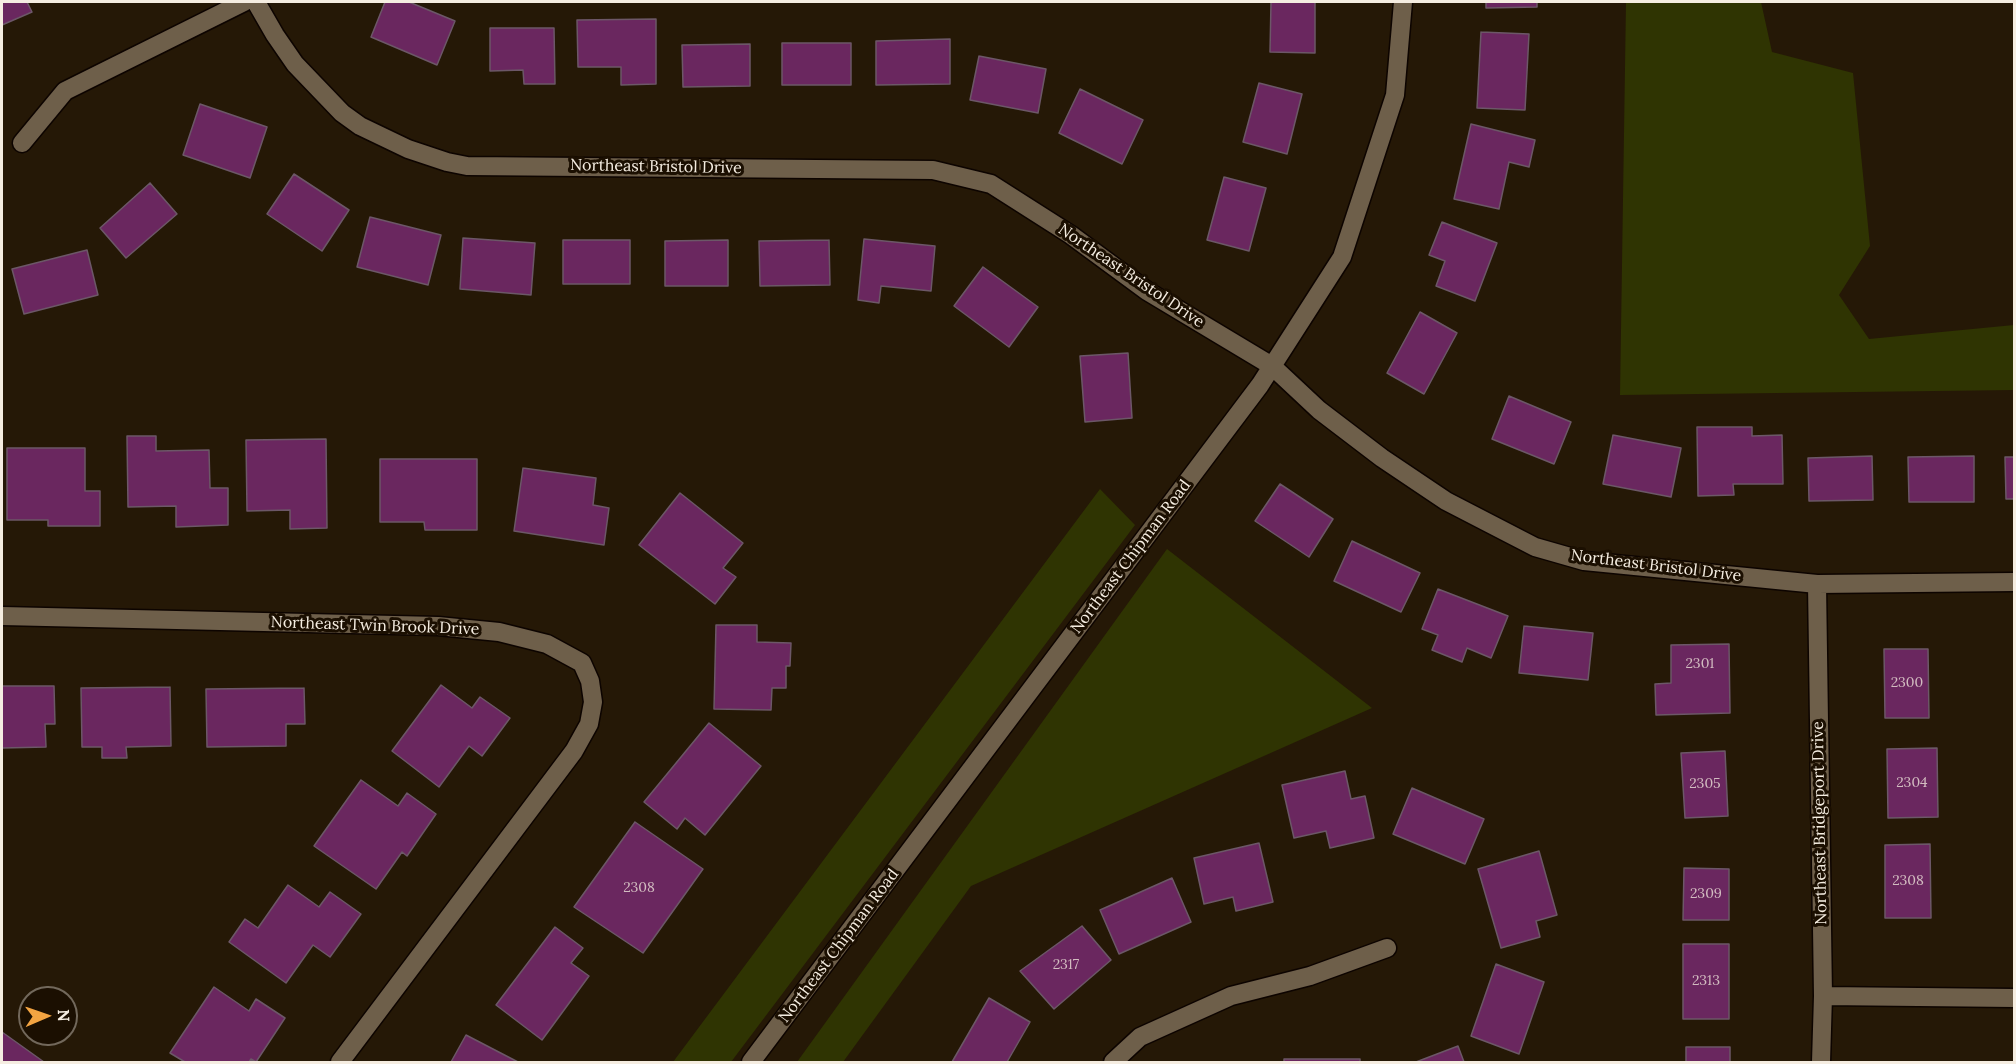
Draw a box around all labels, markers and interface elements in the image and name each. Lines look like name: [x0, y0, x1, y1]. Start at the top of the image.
street label: Northeast Bristol Drive: [570, 156, 742, 178]
street label: Northeast Bristol Drive: [1054, 220, 1208, 332]
street label: Northeast Chipman Road: [1067, 476, 1195, 638]
street label: Northeast Bristol Drive: [1570, 546, 1742, 586]
street label: Northeast Twin Brook Drive: [270, 613, 480, 639]
house number: 2301: [1686, 656, 1714, 672]
house number: 2300: [1891, 675, 1923, 691]
street label: Northeast Bridgeport Drive: [1809, 721, 1831, 925]
house number: 2304: [1896, 775, 1928, 791]
house number: 2305: [1689, 776, 1721, 792]
street label: Northeast Chipman Road: [775, 865, 903, 1027]
house number: 2308: [1892, 873, 1924, 889]
house number: 2308: [623, 880, 655, 896]
house number: 2309: [1690, 886, 1722, 902]
house number: 2317: [1053, 957, 1079, 973]
house number: 2313: [1692, 973, 1720, 989]
north arrow: [18, 986, 78, 1046]
text: N: [54, 1009, 74, 1022]

